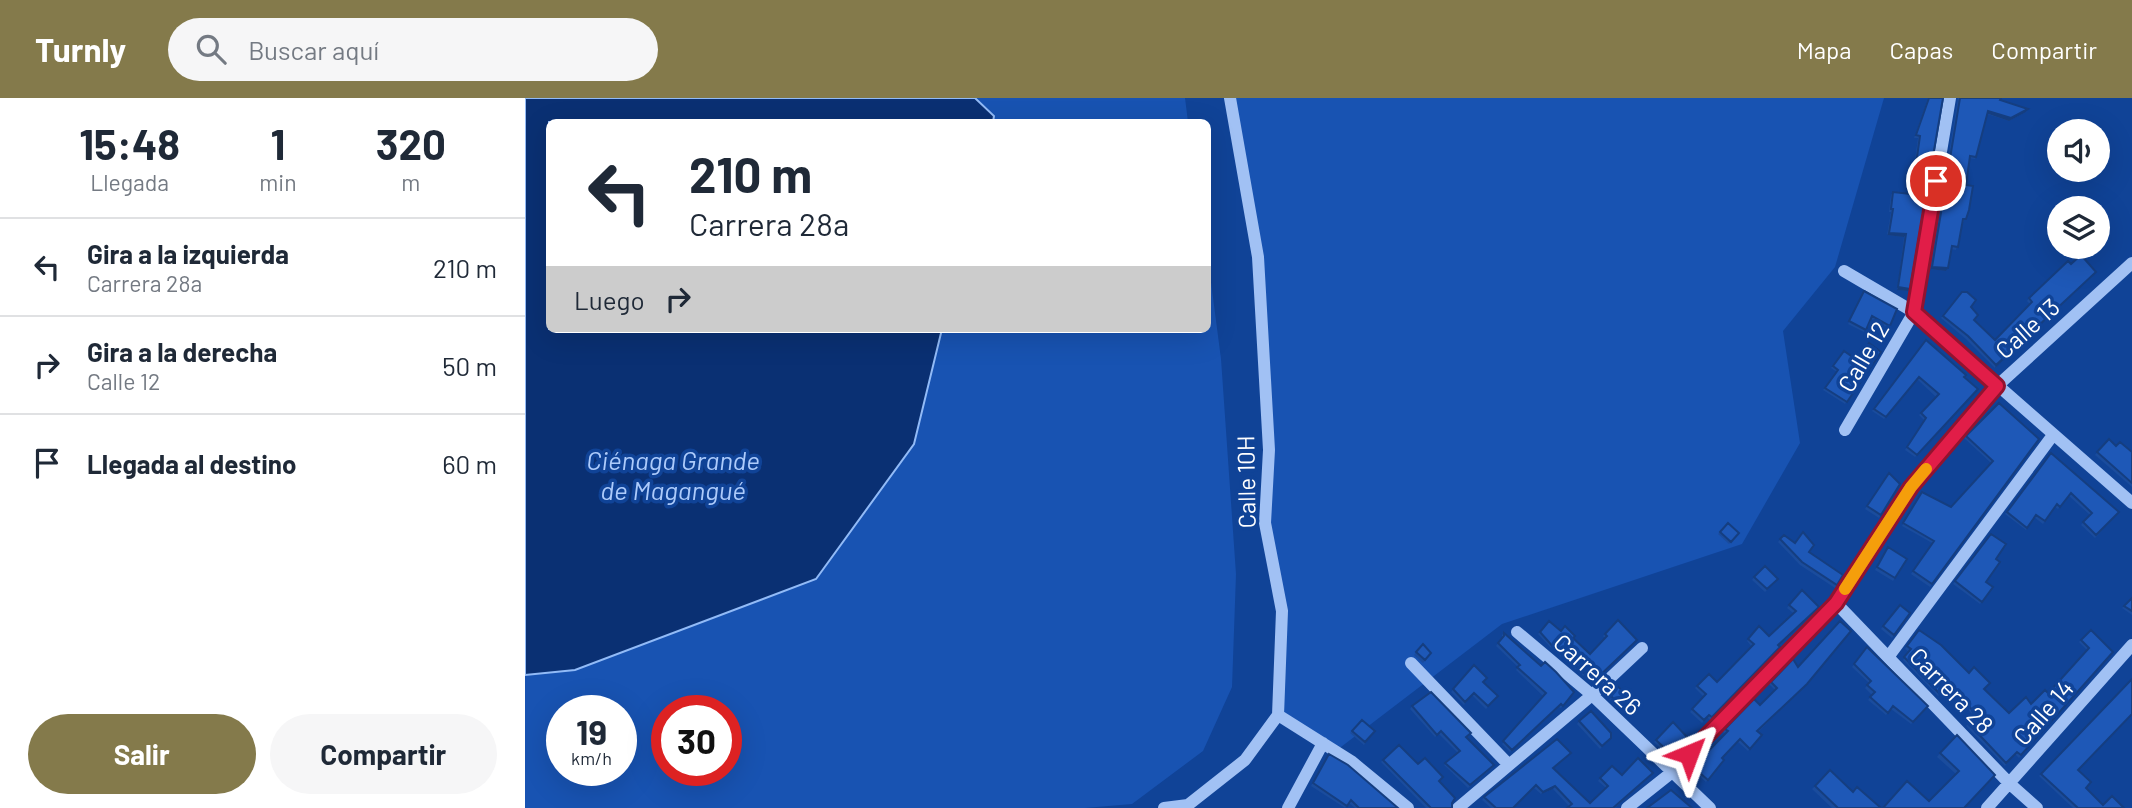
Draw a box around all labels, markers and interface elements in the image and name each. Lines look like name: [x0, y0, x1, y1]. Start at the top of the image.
search box: [168, 18, 658, 81]
text: Turnly: [35, 29, 126, 69]
icon: search: [192, 30, 230, 68]
text: Buscar aquí: [248, 34, 379, 65]
text: Mapa: [1797, 35, 1852, 64]
text: Capas: [1890, 35, 1953, 64]
text: Compartir: [1991, 35, 2097, 64]
text: 15:48: [79, 118, 180, 168]
text: 1: [270, 118, 285, 168]
text: 320: [376, 118, 446, 168]
map controls: [2047, 119, 2110, 259]
button: sound: [2047, 119, 2110, 182]
text: 210 m: [689, 144, 812, 203]
icon: left: [574, 147, 665, 238]
pin: [1906, 151, 1966, 211]
icon: arrive: [1917, 162, 1955, 200]
text: Llegada: [90, 168, 169, 196]
text: min: [259, 168, 297, 196]
text: m: [401, 168, 420, 196]
button: layers: [2047, 196, 2110, 259]
text: Carrera 28a: [689, 204, 849, 242]
text: Gira a la izquierda: [87, 238, 289, 269]
icon: left: [28, 248, 66, 286]
text: 210 m: [433, 252, 497, 283]
text: Carrera 28a: [87, 269, 202, 297]
icon: right: [659, 280, 697, 318]
text: Luego: [574, 284, 645, 315]
street label: Calle 13: [1989, 292, 2065, 364]
street label: Calle 12: [1831, 316, 1894, 397]
text: Gira a la derecha: [87, 336, 277, 367]
icon: right: [28, 346, 66, 384]
text: 50 m: [442, 350, 497, 381]
text: Calle 12: [87, 367, 160, 395]
street label: Calle 10H: [1230, 435, 1261, 529]
icon: arrive: [28, 444, 66, 482]
water label: Ciénaga Grande de Magangué: [586, 444, 760, 505]
text: Llegada al destino: [87, 448, 296, 479]
text: 60 m: [442, 448, 497, 479]
street label: Carrera 26: [1548, 627, 1648, 721]
street label: Carrera 28: [1904, 641, 2000, 739]
street label: Calle 14: [2007, 673, 2079, 751]
speed limit sign: 30: [651, 695, 742, 786]
text: 19: [576, 710, 607, 752]
button: Salir: [28, 714, 256, 794]
button: Compartir: [270, 714, 497, 794]
position arrow: [1652, 717, 1726, 791]
text: km/h: [571, 747, 612, 769]

